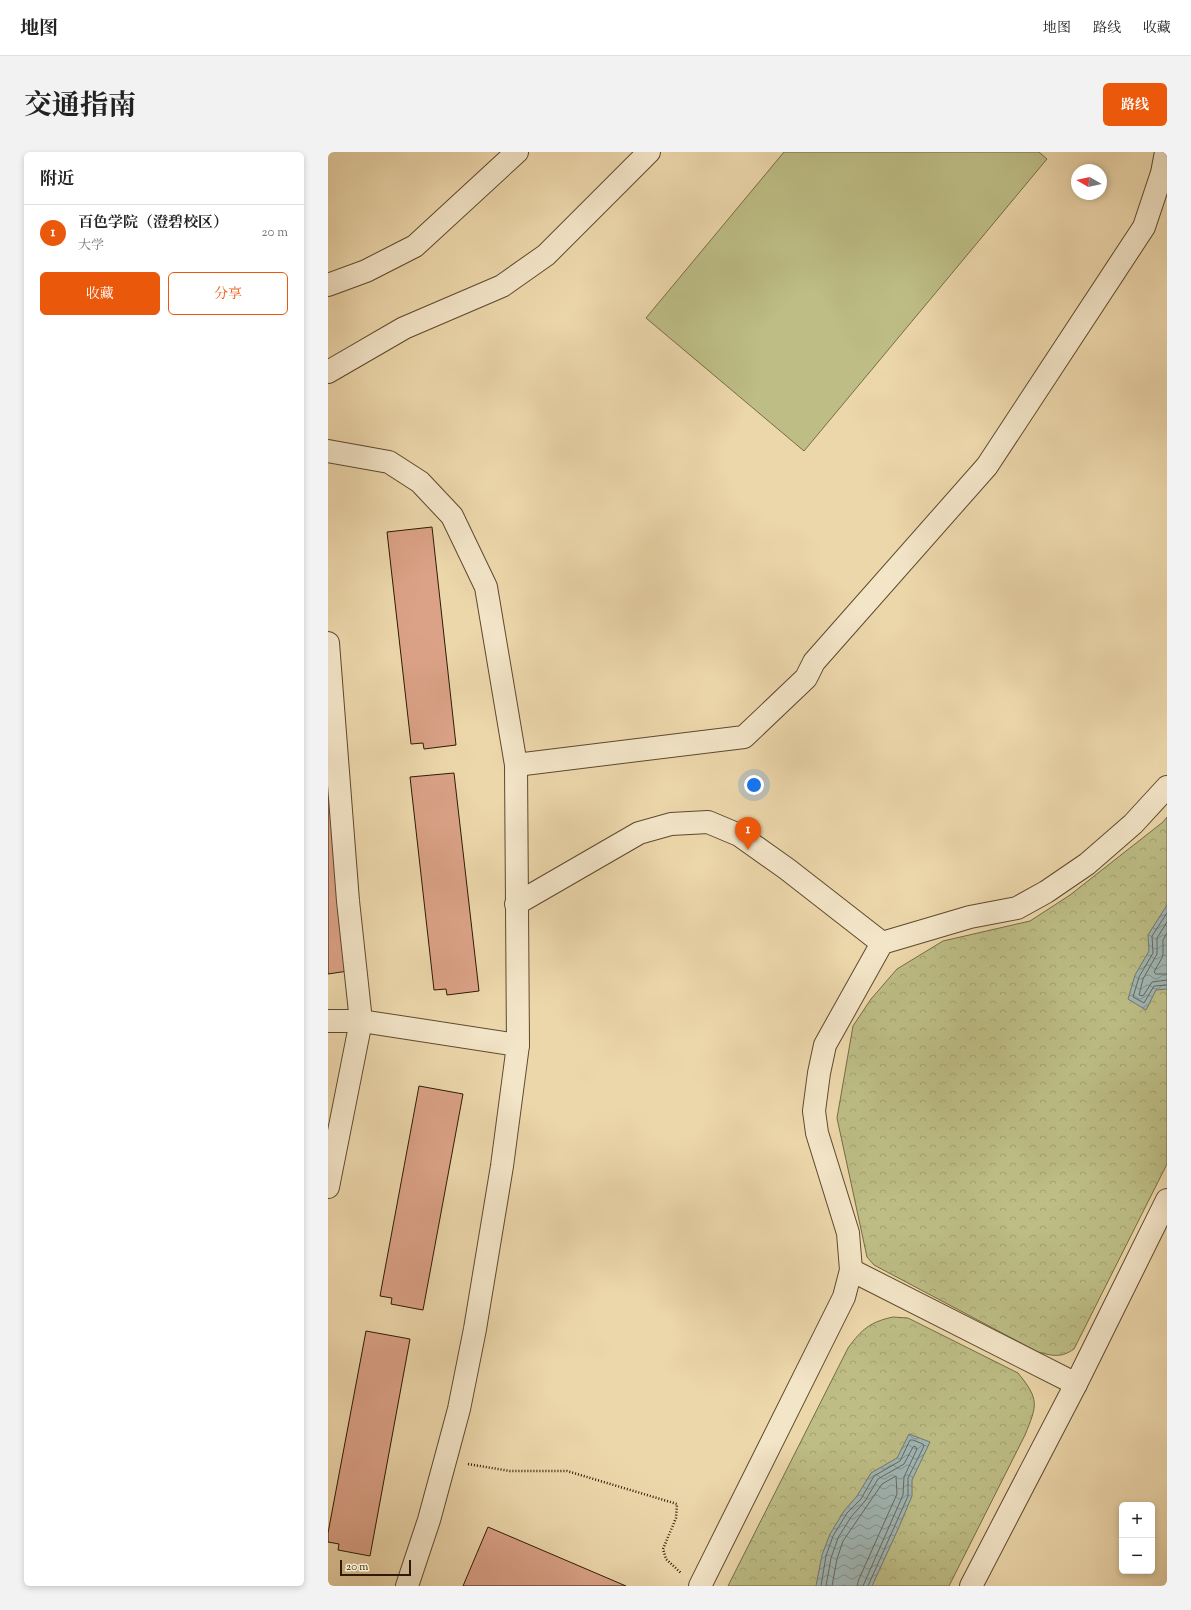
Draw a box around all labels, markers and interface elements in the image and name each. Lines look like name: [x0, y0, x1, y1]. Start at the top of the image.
text: 地图: [20, 16, 58, 43]
text: 地图: [1043, 19, 1071, 39]
text: 路线: [1093, 19, 1121, 39]
text: 收藏: [1143, 19, 1171, 39]
button: 路线: [1103, 83, 1167, 126]
text: 交通指南: [24, 87, 136, 127]
north arrow: [1071, 164, 1107, 200]
text: 附近: [40, 168, 74, 192]
text: 百色学院（澄碧校区）: [78, 213, 228, 234]
text: 1: [51, 224, 55, 242]
text: 20 m: [262, 224, 288, 242]
text: 大学: [78, 237, 104, 255]
button: 收藏: [40, 272, 160, 315]
button: 分享: [168, 272, 288, 315]
your location: [744, 775, 764, 795]
pin: 1: [735, 817, 761, 850]
map controls: [1119, 1502, 1155, 1574]
button: +: [1119, 1502, 1155, 1538]
button: −: [1119, 1538, 1155, 1574]
scale bar: [340, 1558, 411, 1577]
text: 20 m: [346, 1559, 368, 1575]

